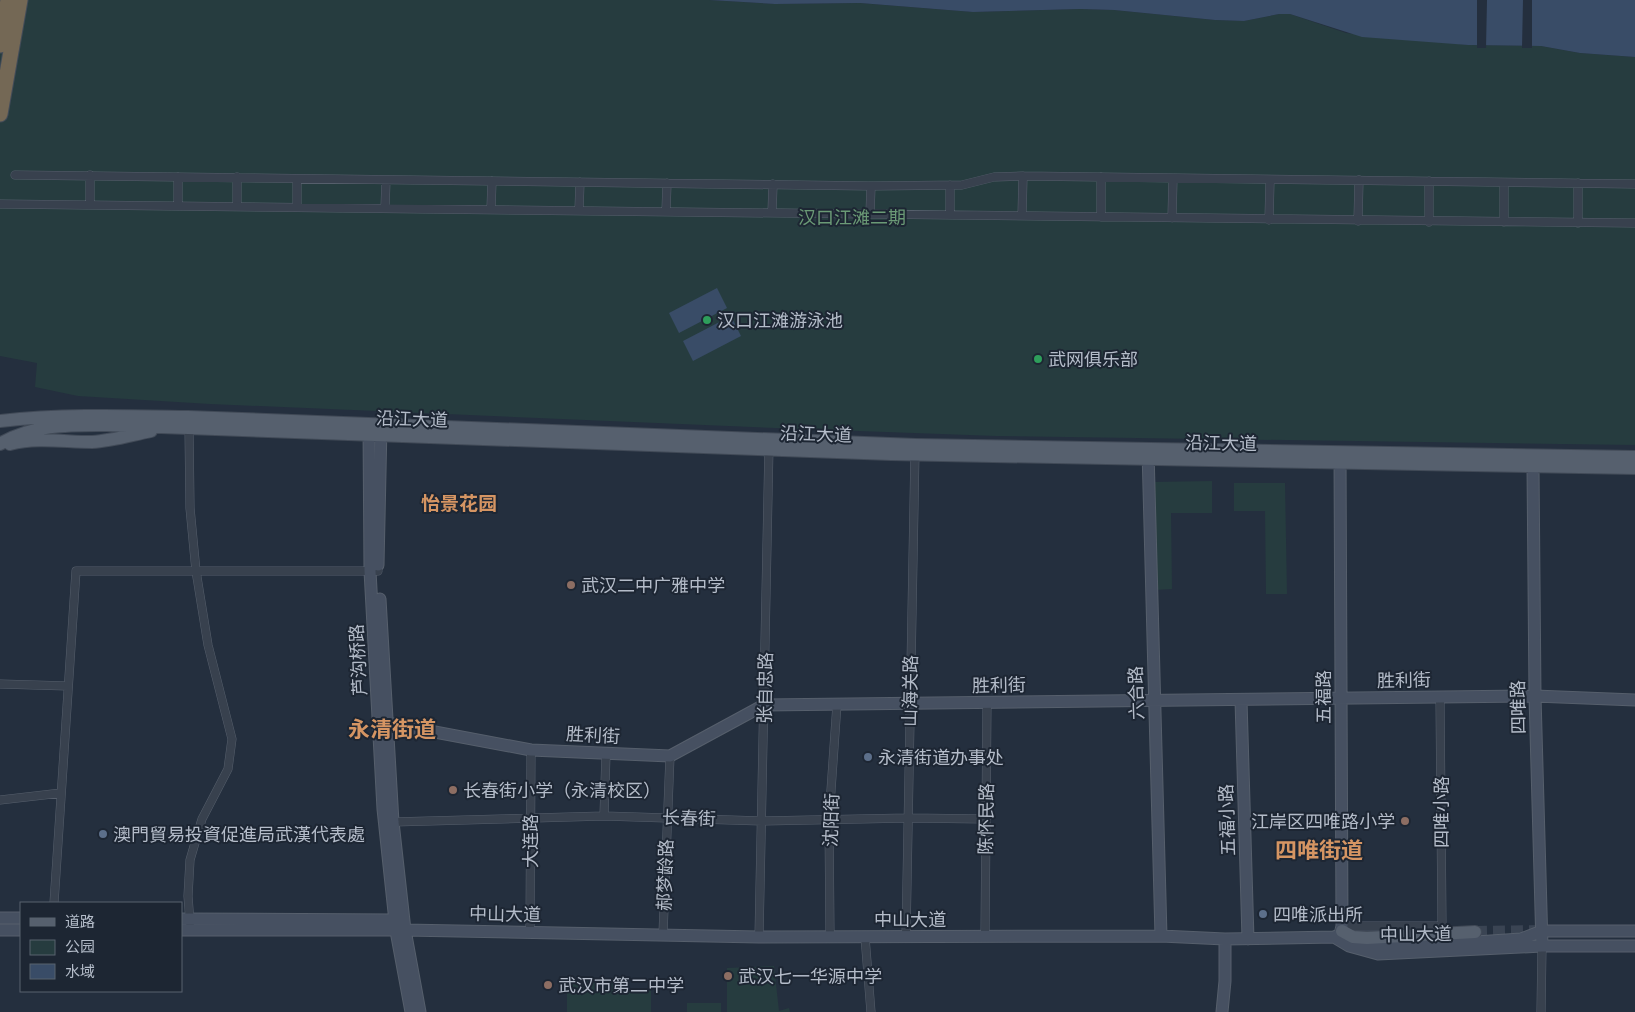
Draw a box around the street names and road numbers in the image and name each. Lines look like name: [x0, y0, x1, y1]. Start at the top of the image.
street label: 沿江大道: [376, 407, 448, 431]
street label: 沿江大道: [780, 422, 852, 446]
street label: 沿江大道: [1185, 432, 1257, 454]
street label: 芦沟桥路: [346, 623, 370, 697]
street label: 张自忠路: [754, 652, 776, 724]
street label: 山海关路: [899, 655, 921, 727]
street label: 六合路: [1125, 666, 1147, 720]
street label: 胜利街: [1377, 669, 1431, 691]
street label: 五福路: [1313, 670, 1334, 724]
street label: 胜利街: [972, 674, 1026, 696]
street label: 四唯路: [1507, 680, 1529, 734]
street label: 胜利街: [565, 723, 621, 747]
street label: 四唯小路: [1431, 776, 1452, 848]
street label: 陈怀民路: [975, 783, 997, 855]
street label: 五福小路: [1215, 784, 1239, 856]
street label: 沈阳街: [820, 793, 842, 847]
street label: 长春街: [662, 807, 716, 829]
street label: 大连路: [520, 814, 541, 868]
street label: 郝梦龄路: [653, 839, 677, 911]
street label: 中山大道: [469, 903, 541, 925]
street label: 中山大道: [874, 909, 946, 930]
street label: 中山大道: [1380, 923, 1452, 945]

